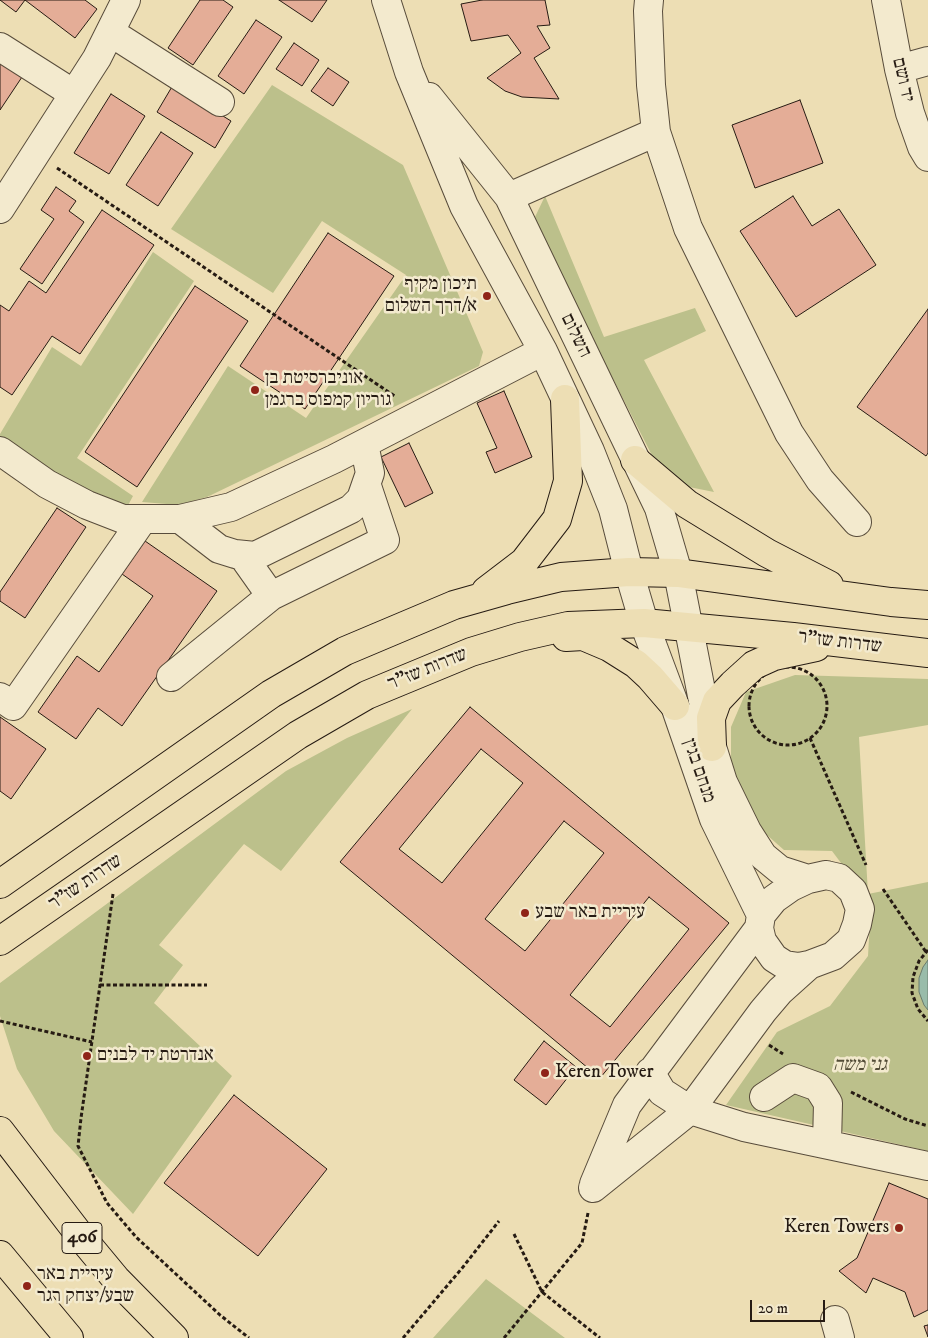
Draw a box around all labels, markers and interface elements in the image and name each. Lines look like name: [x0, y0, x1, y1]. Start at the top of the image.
street label: יד ושם: [886, 56, 918, 104]
place label: תיכון מקיף א/דרך השלום: [385, 274, 477, 318]
marker: תיכון מקיף א/דרך השלום: [481, 290, 493, 302]
street label: השלום: [555, 310, 595, 362]
place label: אוניברסיטת בן גוריון קמפוס ברגמן: [265, 368, 392, 412]
marker: אוניברסיטת בן גוריון קמפוס ברגמן: [249, 384, 261, 396]
street label: שדרות שז"ר: [797, 627, 883, 659]
street label: שדרות שז"ר: [385, 644, 471, 696]
street label: מנחם בגין: [676, 736, 720, 806]
street label: שדרות שז"ר: [45, 850, 127, 916]
place label: עיריית באר שבע: [535, 902, 645, 924]
marker: עיריית באר שבע: [519, 907, 531, 919]
place label: אנדרטת יד לבנים: [97, 1045, 214, 1067]
marker: אנדרטת יד לבנים: [81, 1050, 93, 1062]
park label: גני משה: [833, 1055, 887, 1077]
place label: Keren Tower: [555, 1062, 654, 1084]
marker: Keren Tower: [539, 1067, 551, 1079]
place label: Keren Towers: [784, 1217, 889, 1239]
road number: 406: [62, 1222, 102, 1254]
marker: Keren Towers: [893, 1222, 905, 1234]
place label: עיריית באר שבע/יצחק רגר: [37, 1264, 134, 1308]
marker: עיריית באר שבע/יצחק רגר: [21, 1280, 33, 1292]
scale bar: [753, 1290, 828, 1322]
text: 20 m: [758, 1299, 788, 1318]

